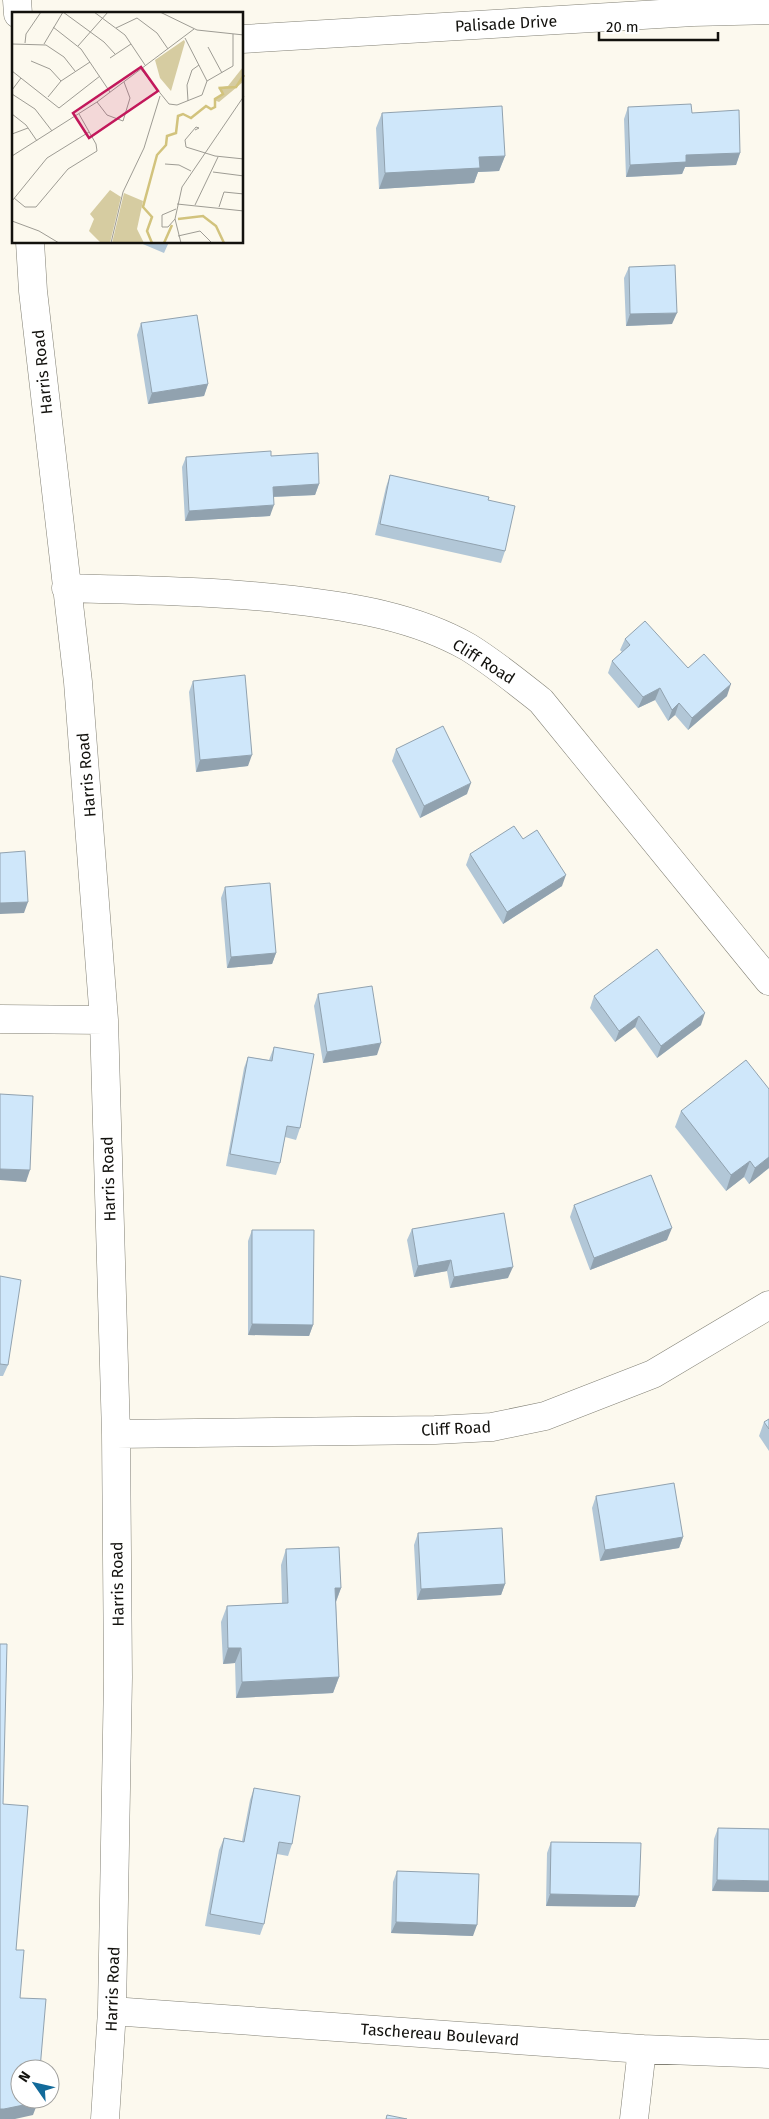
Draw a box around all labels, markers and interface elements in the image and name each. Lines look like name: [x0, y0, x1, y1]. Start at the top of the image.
scale bar: [599, 10, 718, 42]
street label: Palisade Drive: [454, 11, 558, 36]
inset map: [12, 12, 244, 244]
text: 20 m: [606, 18, 639, 36]
street label: Harris Road: [29, 329, 56, 415]
street label: Cliff Road: [449, 635, 518, 688]
street label: Harris Road: [73, 732, 100, 818]
street label: Harris Road: [98, 1136, 119, 1222]
street label: Cliff Road: [421, 1417, 491, 1440]
street label: Harris Road: [107, 1541, 128, 1627]
street label: Harris Road: [102, 1946, 123, 2032]
street label: Taschereau Boulevard: [360, 2019, 520, 2050]
north arrow: [10, 2059, 60, 2109]
text: N: [15, 2068, 34, 2086]

